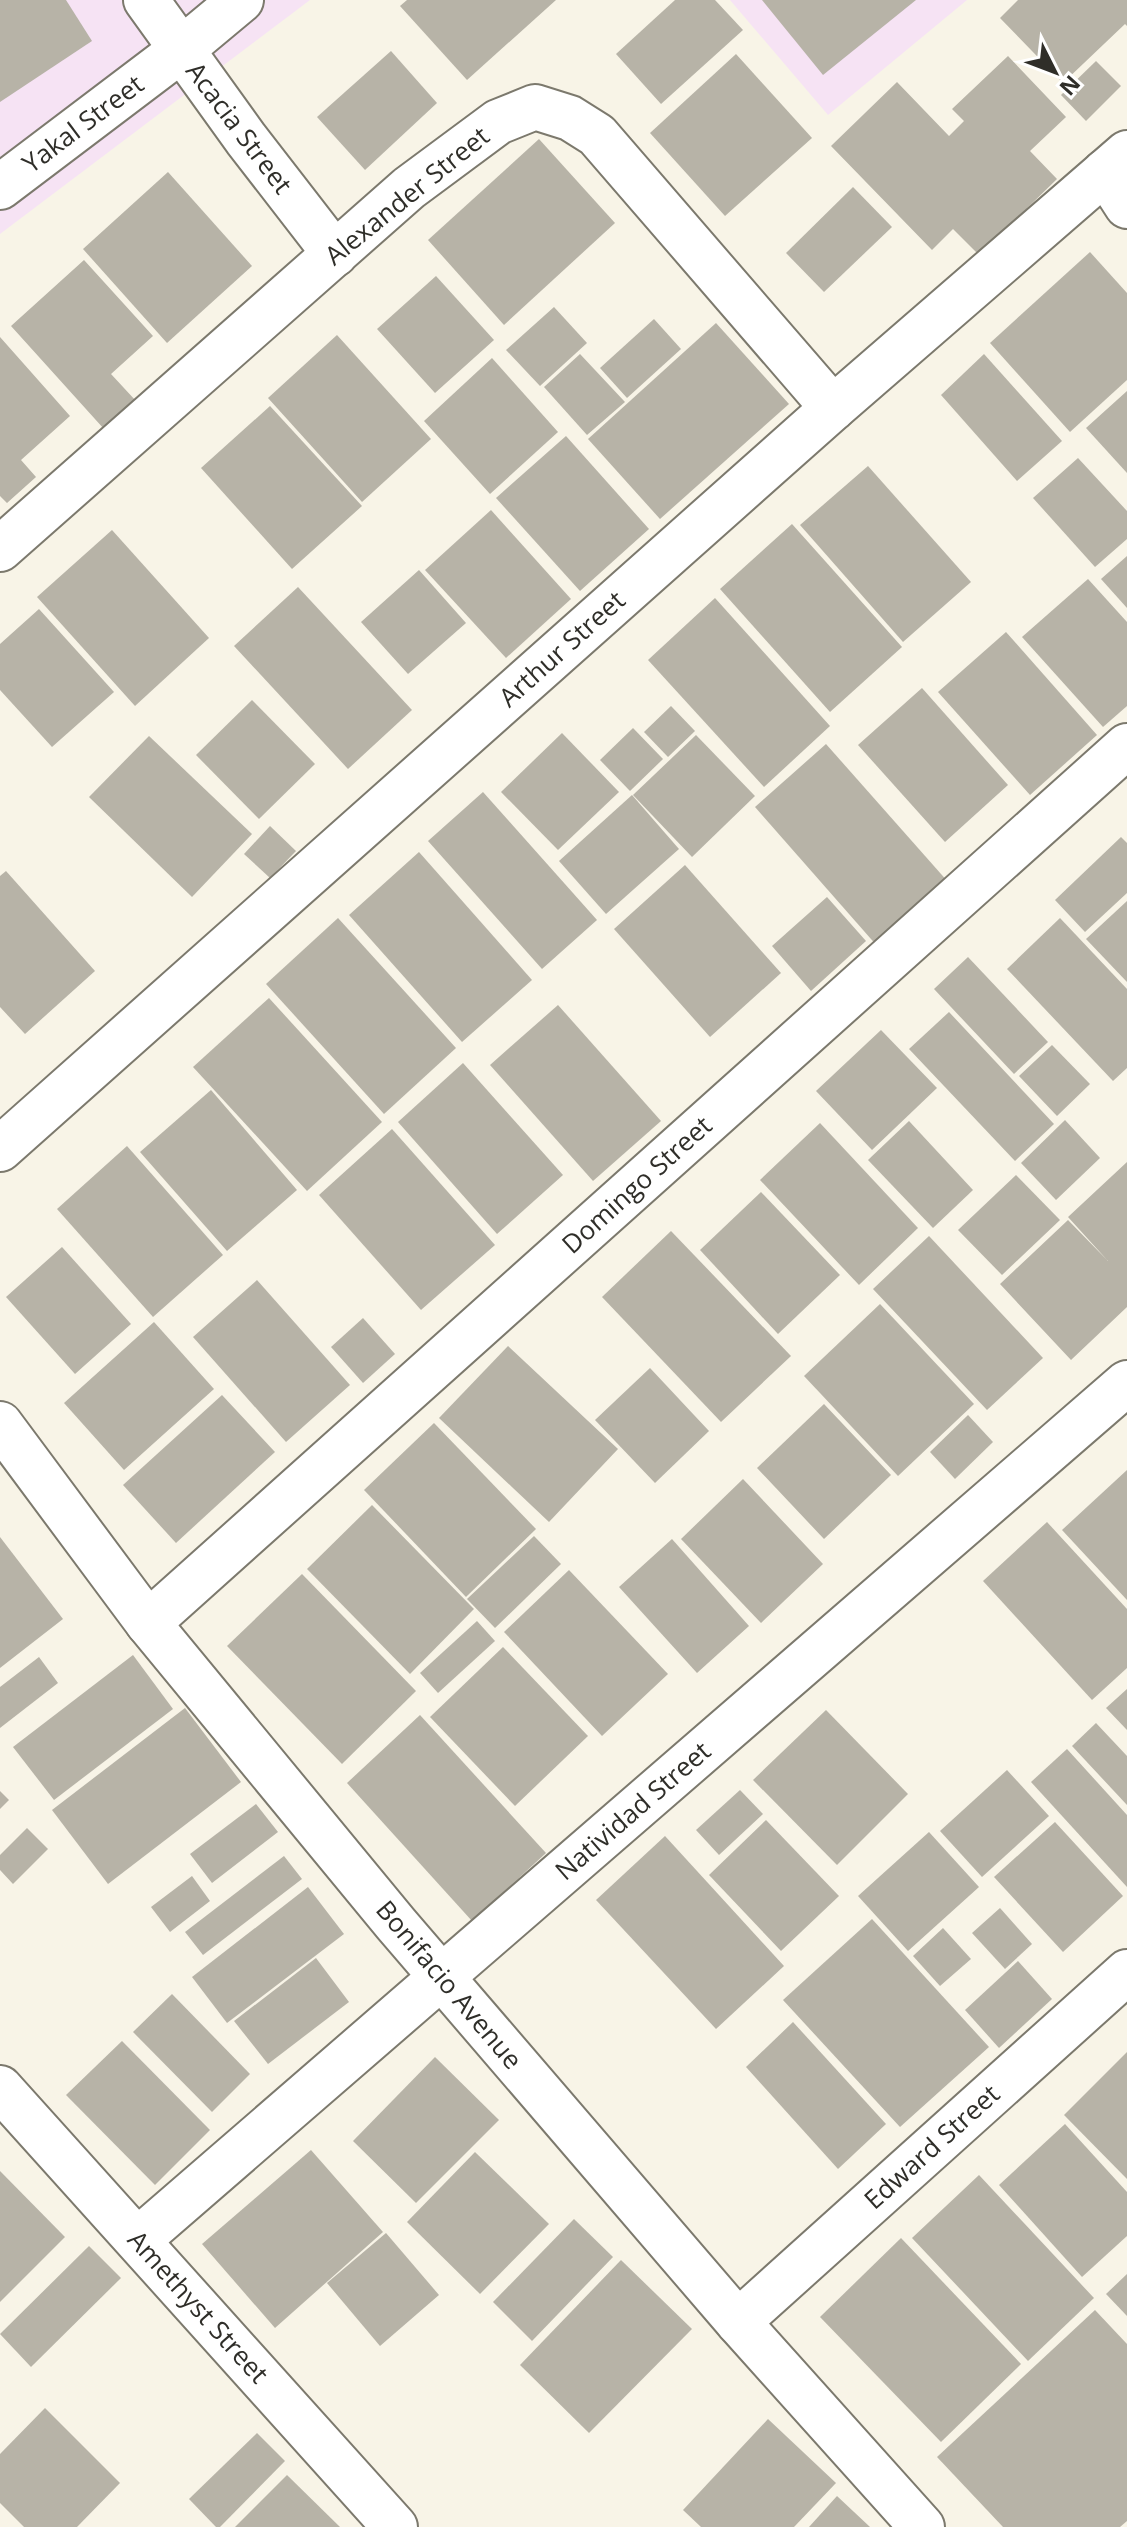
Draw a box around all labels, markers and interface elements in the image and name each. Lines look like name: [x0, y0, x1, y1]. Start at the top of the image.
north arrow: [1015, 32, 1095, 112]
street label: Acacia Street: [178, 54, 301, 201]
street label: Yakal Street: [14, 66, 150, 181]
text: N: [1053, 69, 1088, 103]
street label: Alexander Street: [317, 118, 496, 273]
street label: Arthur Street: [490, 582, 632, 715]
street label: Domingo Street: [554, 1107, 719, 1261]
street label: Natividad Street: [547, 1733, 718, 1888]
street label: Bonifacio Avenue: [368, 1892, 531, 2076]
street label: Edward Street: [856, 2076, 1007, 2217]
street label: Amethyst Street: [120, 2222, 277, 2391]

